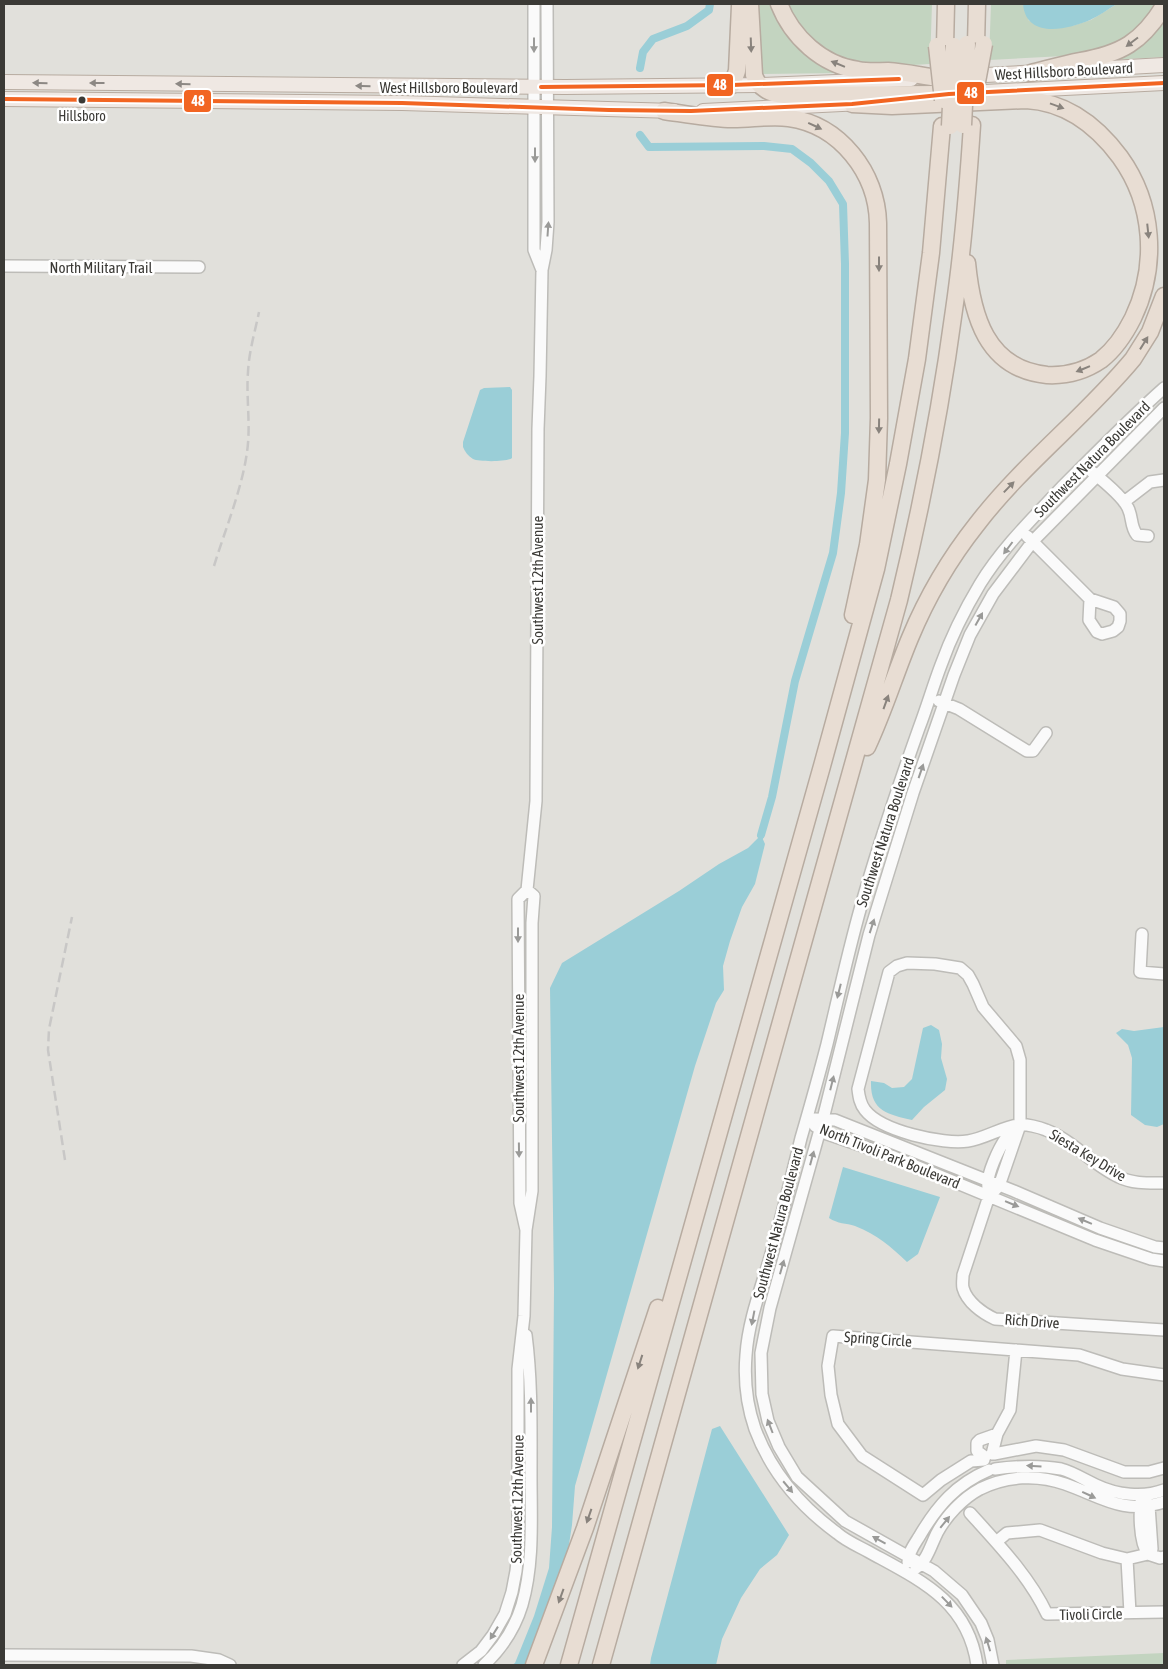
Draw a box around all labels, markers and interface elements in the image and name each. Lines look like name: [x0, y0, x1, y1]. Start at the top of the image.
one-way arrow: [748, 37, 756, 53]
one-way arrow: [1125, 37, 1139, 47]
one-way arrow: [530, 38, 538, 54]
street label: West Hillsboro Boulevard: [994, 59, 1134, 83]
one-way arrow: [831, 60, 845, 68]
line badge: 48: [706, 73, 734, 97]
text: 48: [712, 77, 727, 93]
one-way arrow: [31, 79, 47, 87]
one-way arrow: [89, 79, 105, 87]
street label: West Hillsboro Boulevard: [380, 79, 518, 96]
one-way arrow: [175, 80, 191, 88]
line badge: 48: [956, 81, 985, 105]
one-way arrow: [355, 82, 371, 90]
text: 48: [963, 85, 978, 101]
line badge: 48: [183, 89, 212, 113]
text: 48: [190, 93, 205, 109]
marker: Hillsboro: [77, 95, 87, 105]
one-way arrow: [1050, 102, 1065, 110]
place label: Hillsboro: [58, 108, 106, 124]
one-way arrow: [808, 123, 822, 131]
one-way arrow: [531, 148, 539, 164]
one-way arrow: [544, 221, 552, 237]
one-way arrow: [1144, 223, 1152, 239]
one-way arrow: [875, 256, 883, 272]
street label: North Military Trail: [50, 259, 152, 276]
one-way arrow: [1139, 336, 1148, 349]
one-way arrow: [1076, 366, 1091, 373]
street label: Southwest Natura Boulevard: [1031, 398, 1153, 520]
one-way arrow: [875, 418, 883, 434]
one-way arrow: [1003, 481, 1015, 493]
street label: Southwest 12th Avenue: [529, 515, 546, 644]
one-way arrow: [1002, 541, 1013, 554]
one-way arrow: [975, 612, 983, 627]
one-way arrow: [882, 694, 890, 709]
street label: Southwest Natura Boulevard: [853, 755, 917, 909]
one-way arrow: [917, 763, 925, 778]
one-way arrow: [868, 918, 876, 933]
one-way arrow: [514, 927, 522, 943]
one-way arrow: [835, 984, 843, 999]
street label: Southwest 12th Avenue: [510, 993, 527, 1122]
one-way arrow: [828, 1076, 836, 1091]
street label: North Tivoli Park Boulevard: [817, 1120, 963, 1192]
street label: Siesta Key Drive: [1047, 1125, 1130, 1185]
one-way arrow: [515, 1142, 523, 1158]
street label: Southwest Natura Boulevard: [750, 1145, 806, 1301]
one-way arrow: [808, 1150, 816, 1165]
one-way arrow: [1005, 1201, 1019, 1209]
one-way arrow: [1078, 1217, 1092, 1225]
one-way arrow: [778, 1259, 786, 1274]
one-way arrow: [749, 1310, 757, 1325]
street label: Rich Drive: [1004, 1311, 1060, 1331]
street label: Spring Circle: [844, 1328, 913, 1350]
one-way arrow: [636, 1354, 644, 1369]
one-way arrow: [527, 1396, 535, 1412]
one-way arrow: [766, 1418, 774, 1433]
street label: Southwest 12th Avenue: [507, 1434, 527, 1564]
one-way arrow: [1025, 1462, 1041, 1470]
one-way arrow: [782, 1480, 793, 1493]
one-way arrow: [1082, 1491, 1096, 1499]
one-way arrow: [585, 1509, 593, 1524]
one-way arrow: [940, 1516, 951, 1529]
one-way arrow: [872, 1536, 887, 1544]
one-way arrow: [557, 1589, 565, 1604]
one-way arrow: [941, 1596, 953, 1608]
street label: Tivoli Circle: [1059, 1605, 1123, 1623]
one-way arrow: [489, 1627, 498, 1640]
one-way arrow: [984, 1636, 992, 1651]

